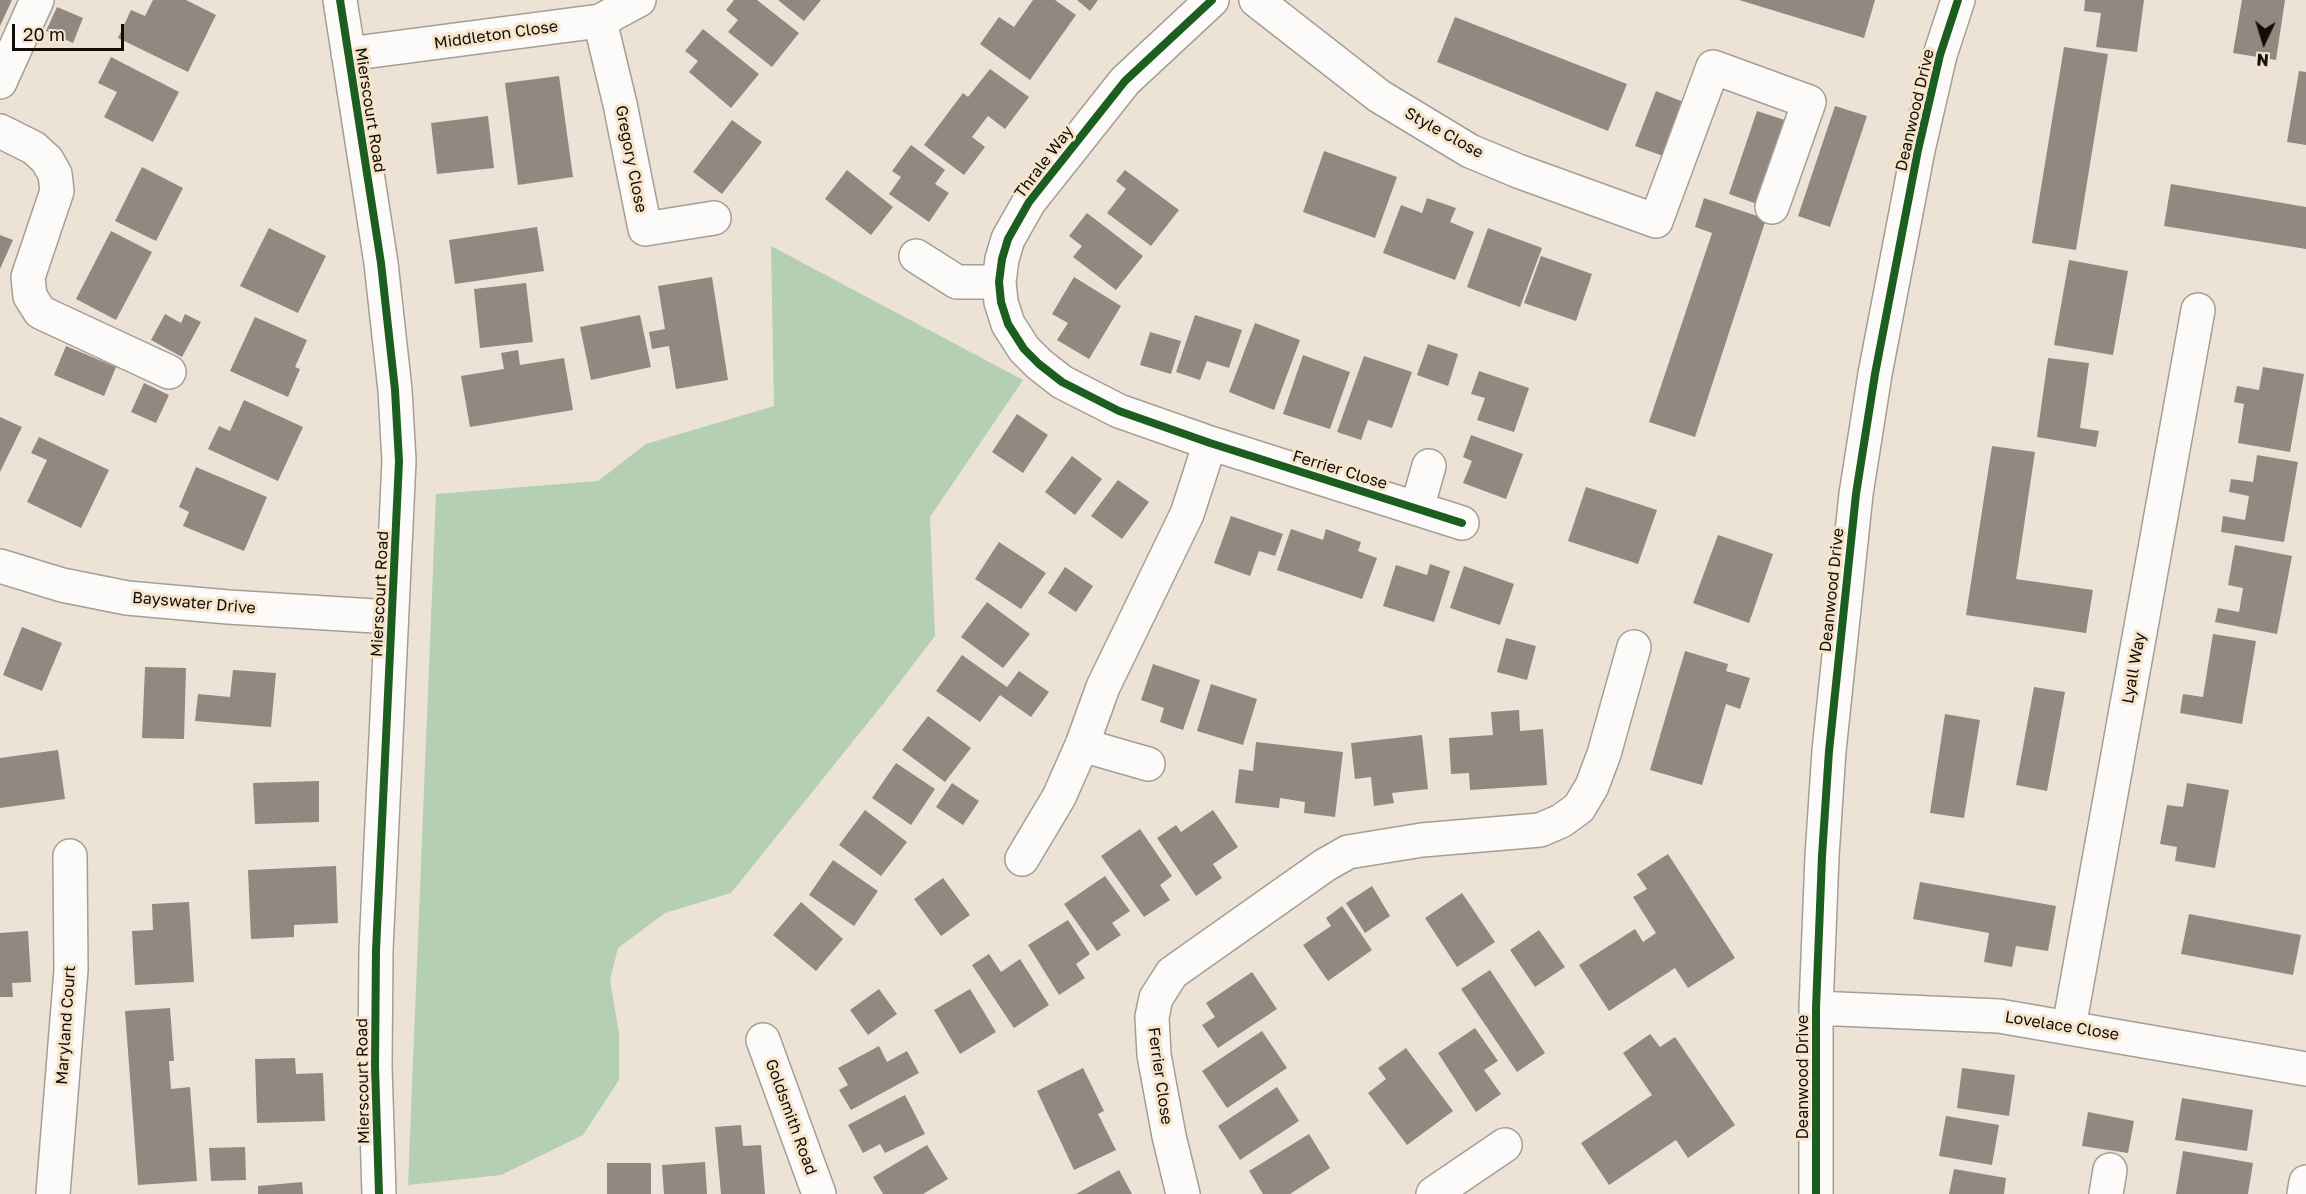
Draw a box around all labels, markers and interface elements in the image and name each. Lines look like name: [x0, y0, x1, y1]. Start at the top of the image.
scale bar: [15, 12, 128, 50]
north arrow: [2234, 12, 2294, 72]
street label: Middleton Close: [433, 17, 559, 53]
text: 20 m: [23, 23, 65, 45]
street label: Mierscourt Road: [351, 46, 389, 174]
street label: Deanwood Drive: [1892, 47, 1938, 173]
text: N: [2256, 50, 2270, 70]
street label: Gregory Close: [611, 104, 651, 214]
street label: Style Close: [1401, 104, 1487, 162]
street label: Thrale Way: [1011, 122, 1077, 202]
street label: Ferrier Close: [1290, 446, 1390, 494]
street label: Deanwood Drive: [1816, 527, 1848, 653]
street label: Mierscourt Road: [367, 530, 393, 658]
street label: Bayswater Drive: [131, 588, 257, 618]
street label: Lyall Way: [2118, 631, 2150, 705]
street label: Maryland Court: [52, 965, 80, 1085]
street label: Lovelace Close: [2003, 1007, 2121, 1045]
street label: Deanwood Drive: [1793, 1015, 1813, 1139]
street label: Mierscourt Road: [352, 1018, 374, 1144]
street label: Ferrier Close: [1144, 1026, 1176, 1126]
street label: Goldsmith Road: [761, 1056, 821, 1178]

